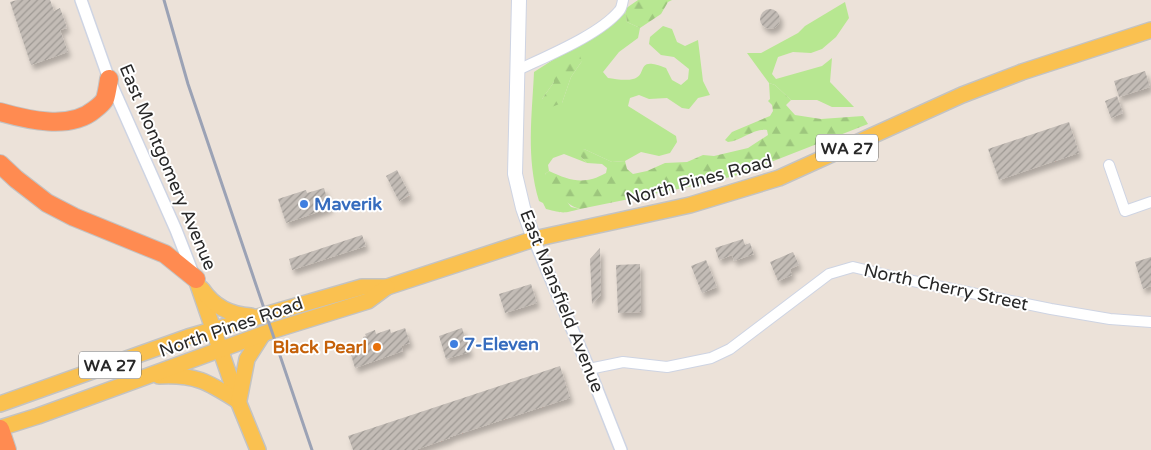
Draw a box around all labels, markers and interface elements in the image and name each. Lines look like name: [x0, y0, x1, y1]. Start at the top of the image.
street label: East Montgomery Avenue: [115, 61, 221, 273]
road number: WA 27: [816, 134, 878, 162]
street label: North Pines Road: [623, 150, 775, 210]
place label: Maverik: [314, 193, 382, 215]
marker: Maverik: [298, 198, 310, 210]
street label: East Mansfield Avenue: [515, 206, 609, 396]
street label: North Cherry Street: [862, 259, 1030, 315]
street label: North Pines Road: [156, 292, 306, 362]
place label: 7-Eleven: [464, 333, 539, 355]
place label: Black Pearl: [272, 336, 367, 358]
marker: 7-Eleven: [448, 338, 460, 350]
marker: Black Pearl: [371, 341, 383, 353]
road number: WA 27: [79, 352, 141, 378]

